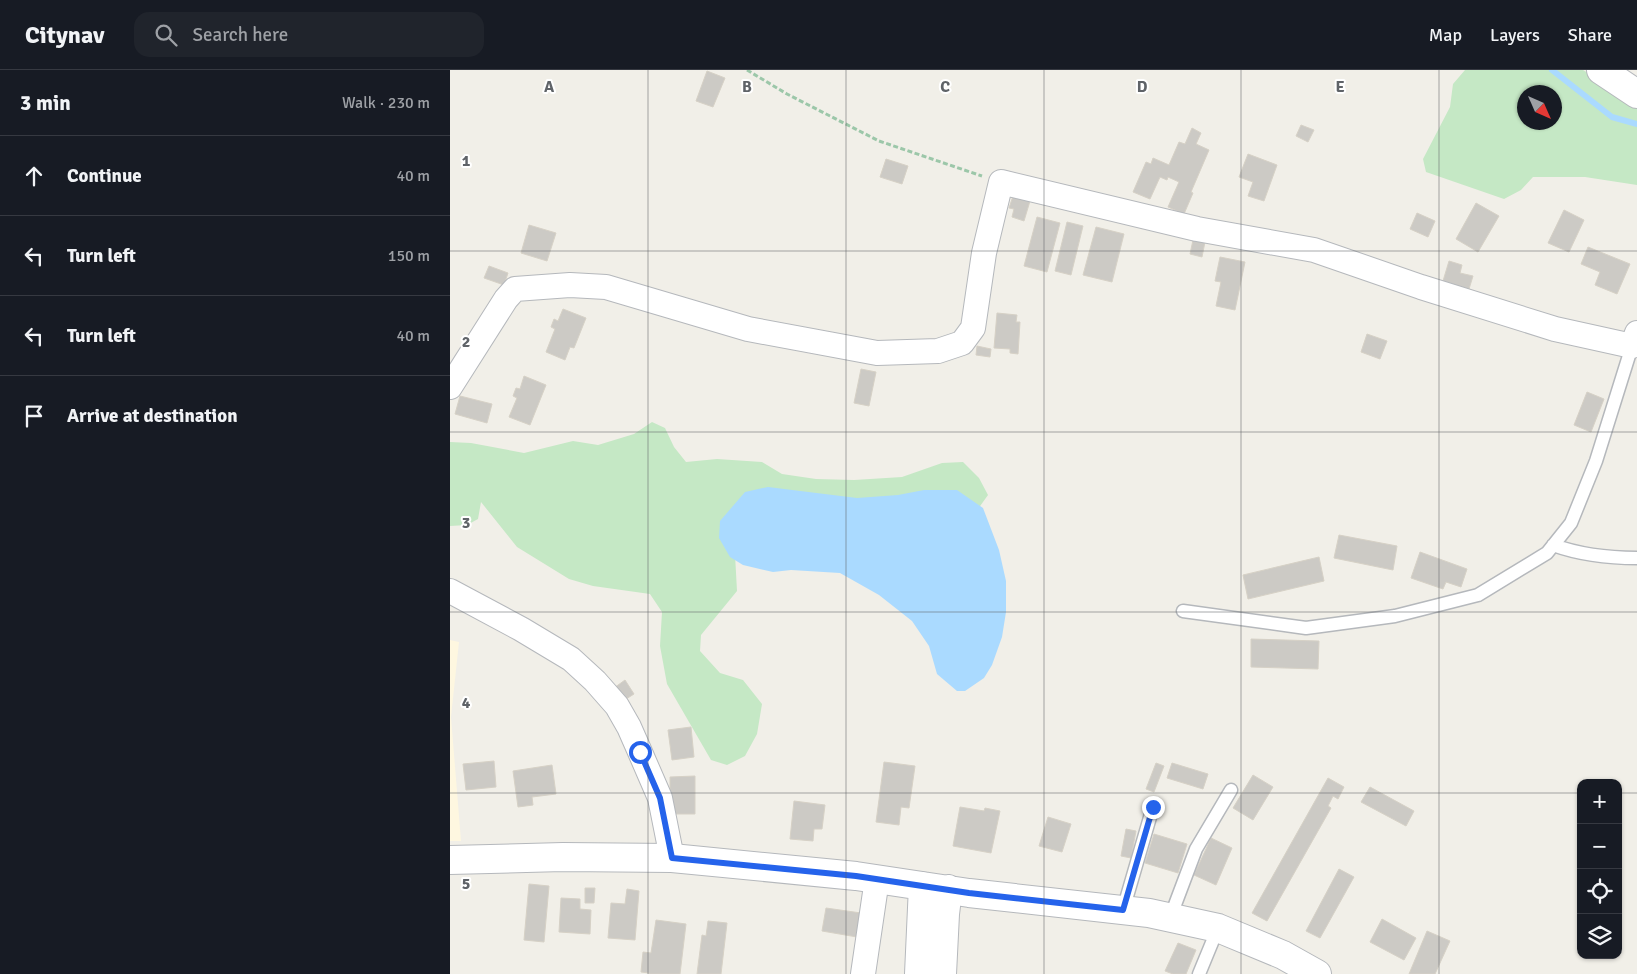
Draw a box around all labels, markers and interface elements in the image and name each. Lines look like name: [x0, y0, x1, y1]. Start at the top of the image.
search box: [134, 12, 484, 57]
text: Citynav: [25, 20, 104, 50]
icon: search: [152, 21, 180, 49]
text: Search here: [192, 23, 288, 47]
text: Map: [1429, 24, 1462, 46]
text: Layers: [1490, 24, 1540, 46]
text: Share: [1568, 24, 1612, 46]
text: A: [544, 77, 555, 97]
text: B: [742, 77, 752, 97]
text: C: [940, 77, 950, 97]
text: D: [1137, 77, 1148, 97]
text: E: [1335, 77, 1345, 97]
north arrow: [1517, 85, 1562, 130]
text: 3 min: [20, 90, 71, 116]
text: Walk · 230 m: [342, 93, 430, 113]
text: 1: [462, 151, 471, 171]
icon: ahead: [20, 162, 48, 190]
text: Continue: [67, 164, 142, 188]
text: 40 m: [396, 166, 430, 186]
icon: left: [20, 242, 48, 270]
text: Turn left: [67, 244, 136, 268]
text: 150 m: [388, 246, 430, 266]
icon: left: [20, 322, 48, 350]
text: Turn left: [67, 324, 136, 348]
text: 40 m: [396, 326, 430, 346]
text: 2: [462, 332, 470, 352]
icon: arrive: [20, 402, 48, 430]
text: Arrive at destination: [67, 404, 238, 428]
text: 3: [462, 513, 470, 533]
text: 4: [462, 693, 471, 713]
route start: [629, 741, 652, 764]
map controls: [1577, 779, 1622, 959]
button: +: [1577, 779, 1622, 824]
route end: [1142, 796, 1165, 819]
button: −: [1577, 824, 1622, 869]
button: locate: [1577, 869, 1622, 914]
text: 5: [462, 874, 470, 894]
button: layers: [1577, 914, 1622, 959]

